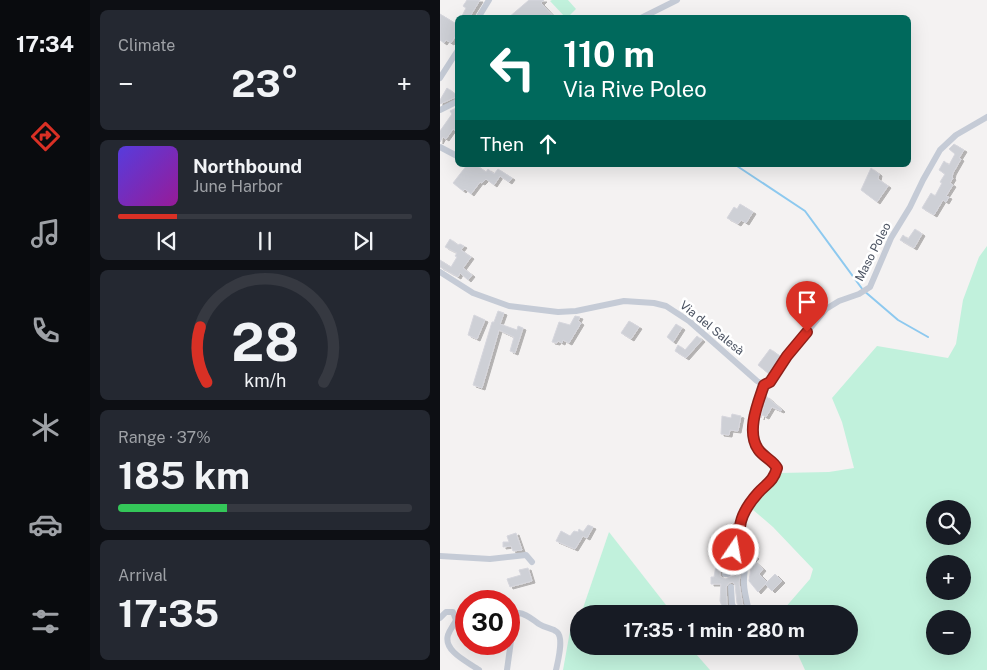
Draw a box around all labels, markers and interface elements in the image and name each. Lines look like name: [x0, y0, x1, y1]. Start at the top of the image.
text: 17:34: [16, 31, 74, 57]
text: 110 m: [563, 34, 655, 75]
icon: left: [480, 35, 545, 100]
text: Climate: [118, 36, 175, 55]
text: 23°: [231, 61, 299, 106]
text: −: [118, 67, 134, 100]
text: +: [396, 67, 412, 100]
text: Via Rive Poleo: [563, 76, 707, 102]
icon: directions: [28, 119, 63, 154]
icon: ahead: [534, 130, 562, 158]
text: Then: [480, 133, 524, 155]
text: Northbound: [193, 155, 302, 177]
text: June Harbor: [193, 177, 283, 196]
icon: music: [28, 216, 63, 251]
street label: Maso Poleo: [852, 220, 894, 284]
icon: previous: [153, 227, 181, 255]
icon: pause: [251, 227, 279, 255]
icon: next: [349, 227, 377, 255]
pin: [786, 281, 828, 332]
icon: arrive: [793, 288, 821, 316]
street label: Via del Salesà: [677, 298, 747, 358]
text: 28: [231, 312, 299, 373]
icon: phone: [28, 313, 63, 348]
text: km/h: [244, 370, 286, 391]
icon: climate: [28, 410, 63, 445]
text: Range · 37%: [118, 428, 211, 447]
text: 185 km: [118, 453, 250, 498]
map controls: [926, 500, 971, 655]
button: search: [926, 500, 971, 545]
icon: car: [28, 507, 63, 542]
position arrow: [707, 523, 759, 575]
button: +: [926, 555, 971, 600]
text: Arrival: [118, 566, 167, 585]
speed limit sign: 30: [455, 590, 520, 655]
text: 17:35: [118, 591, 219, 636]
icon: filters: [28, 604, 63, 639]
button: −: [926, 610, 971, 655]
text: 17:35 · 1 min · 280 m: [623, 619, 805, 641]

